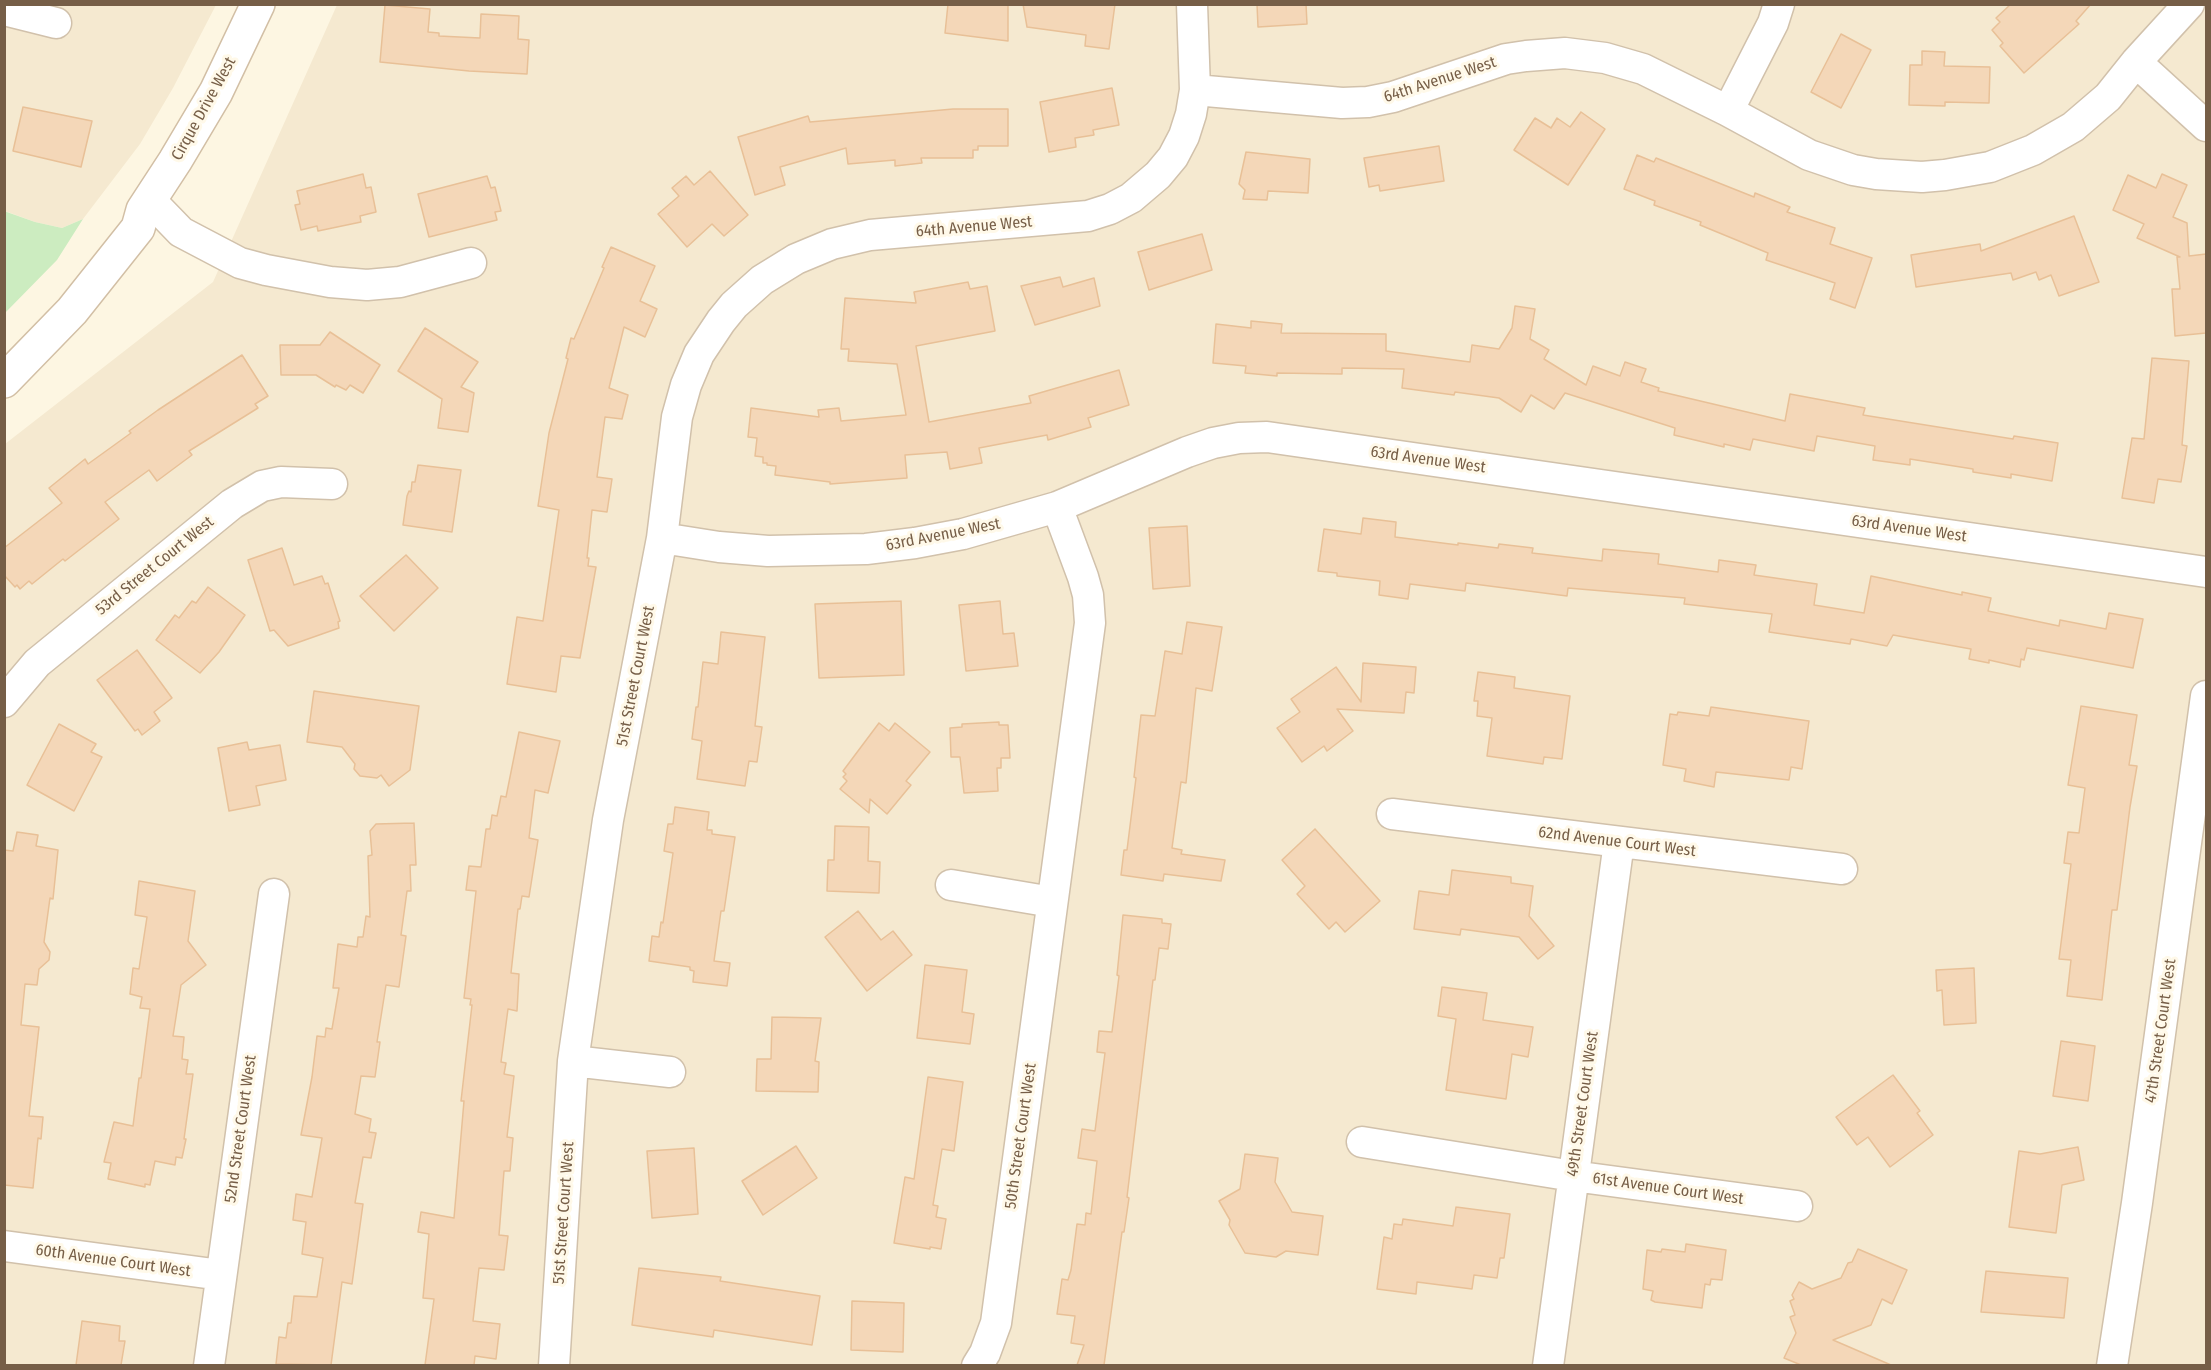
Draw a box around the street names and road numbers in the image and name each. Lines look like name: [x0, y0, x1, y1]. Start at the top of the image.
street label: 64th Avenue West: [1382, 53, 1498, 107]
street label: Cirque Drive West: [168, 54, 240, 164]
street label: 64th Avenue West: [915, 212, 1033, 242]
street label: 63rd Avenue West: [1369, 442, 1487, 478]
street label: 63rd Avenue West: [1850, 511, 1968, 547]
street label: 53rd Street Court West: [92, 513, 218, 619]
street label: 63rd Avenue West: [884, 514, 1002, 556]
street label: 51st Street Court West: [613, 604, 659, 748]
street label: 62nd Avenue Court West: [1537, 823, 1697, 861]
street label: 47th Street Court West: [2141, 958, 2181, 1104]
street label: 49th Street Court West: [1563, 1030, 1603, 1178]
street label: 52nd Street Court West: [221, 1054, 261, 1204]
street label: 50th Street Court West: [1001, 1062, 1041, 1210]
street label: 51st Street Court West: [549, 1141, 579, 1285]
street label: 61st Avenue Court West: [1591, 1169, 1745, 1209]
street label: 60th Avenue Court West: [34, 1241, 192, 1281]

